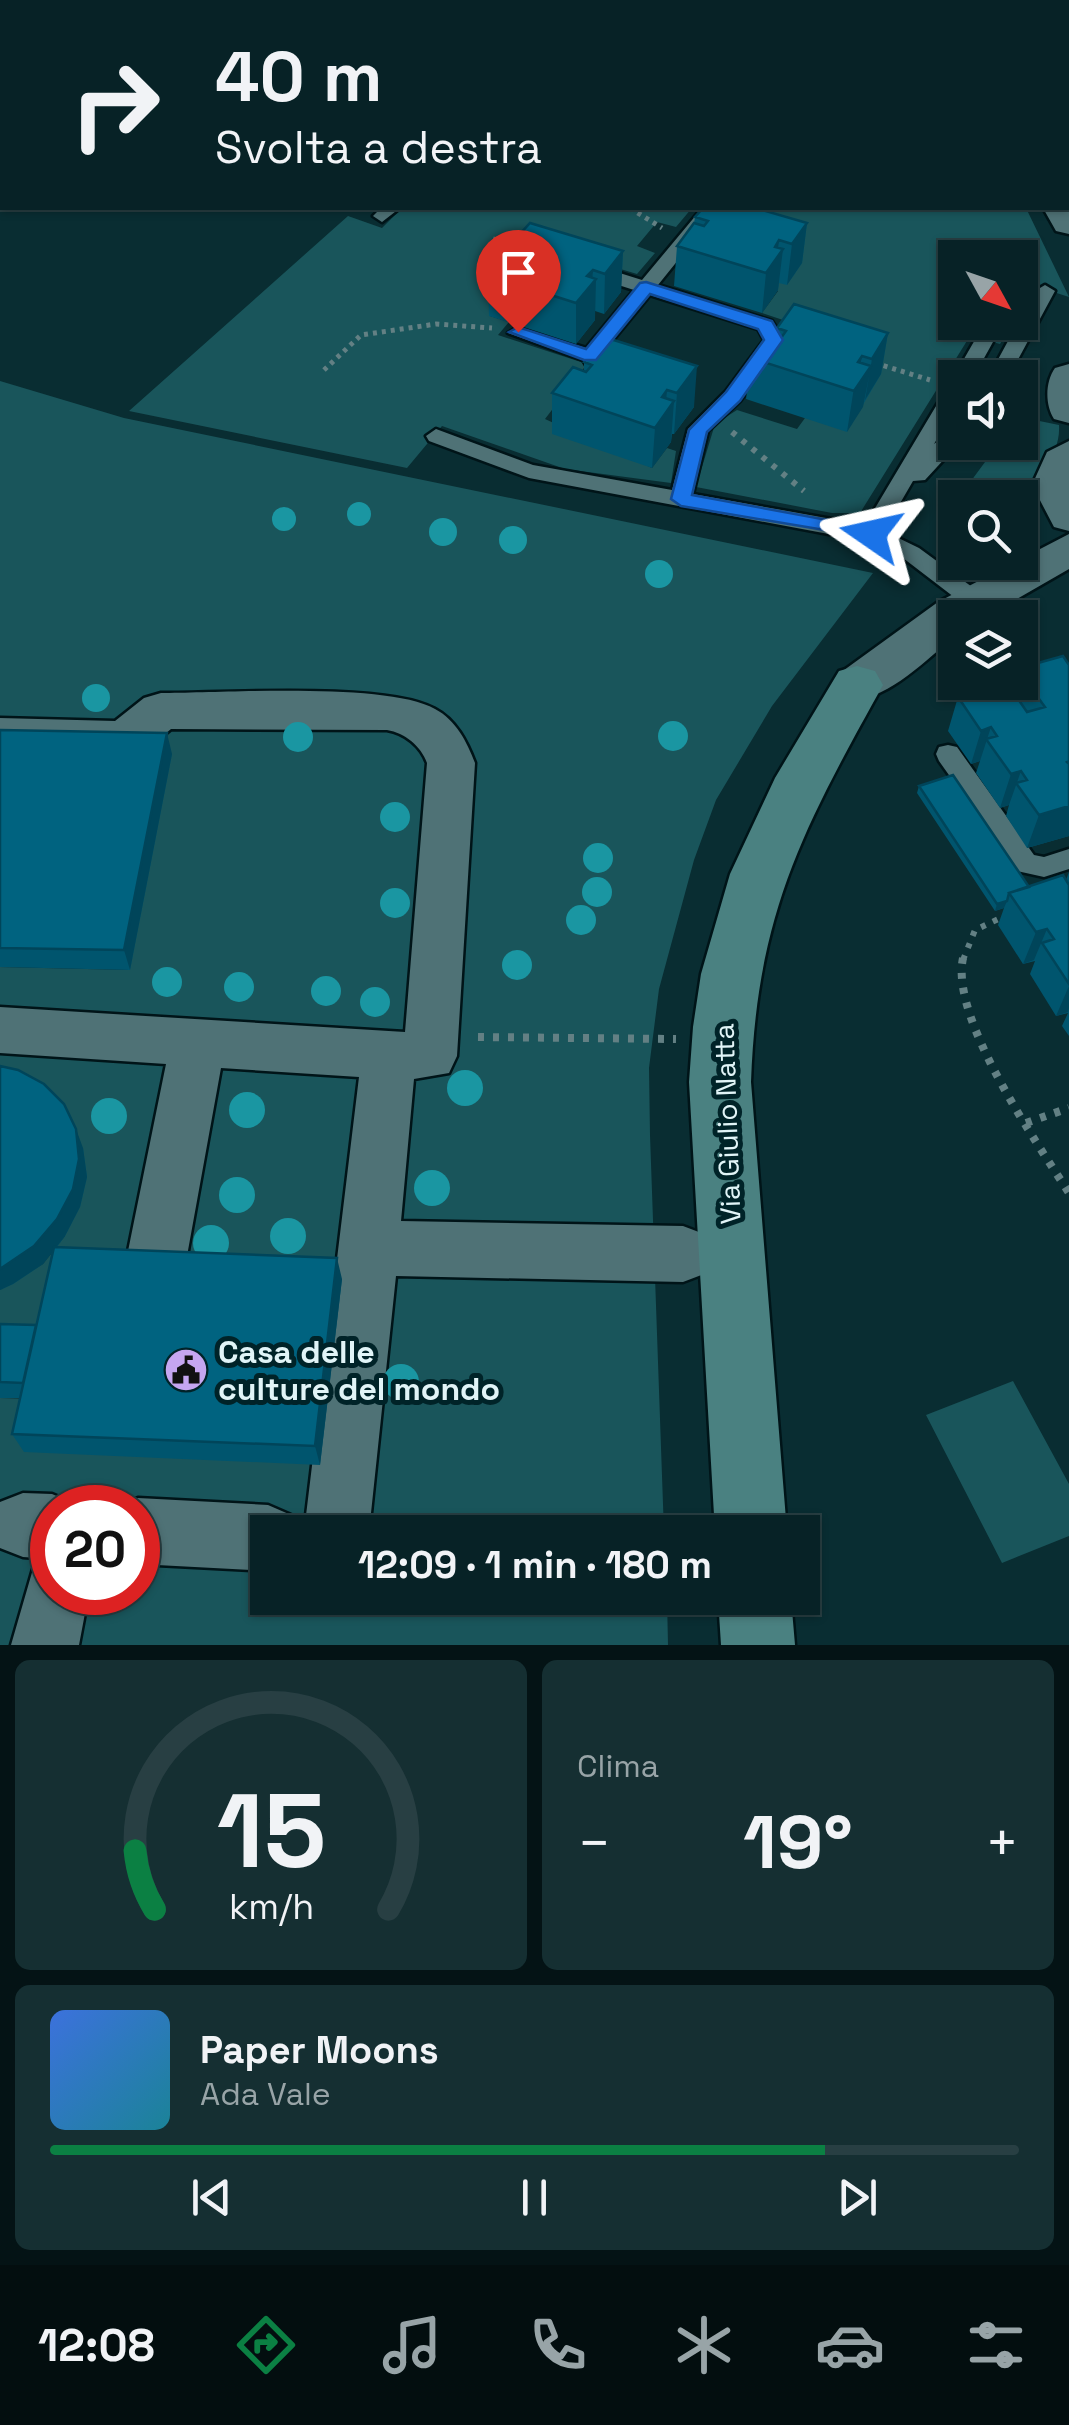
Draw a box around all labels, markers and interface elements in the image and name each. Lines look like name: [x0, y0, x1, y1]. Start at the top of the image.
text: 40 m: [215, 32, 382, 121]
icon: right: [50, 40, 180, 170]
text: Svolta a destra: [215, 119, 542, 176]
pin: [476, 230, 561, 333]
north arrow: [938, 240, 1038, 340]
map controls: [938, 240, 1038, 700]
icon: arrive: [491, 245, 546, 300]
button: sound: [938, 360, 1038, 460]
button: search: [938, 480, 1038, 580]
position arrow: [819, 482, 923, 586]
button: layers: [938, 600, 1038, 700]
street label: Via Giulio Natta: [706, 1023, 748, 1225]
place label: Casa delle culture del mondo: [218, 1332, 500, 1409]
public building icon: Casa delle culture del mondo: [163, 1347, 209, 1393]
speed limit sign: 20: [30, 1485, 160, 1615]
text: 12:09 · 1 min · 180 m: [358, 1541, 712, 1589]
text: Clima: [577, 1746, 659, 1786]
text: 15: [216, 1765, 326, 1897]
text: 19°: [743, 1794, 853, 1890]
text: −: [577, 1808, 611, 1878]
text: +: [985, 1808, 1019, 1878]
text: km/h: [228, 1884, 314, 1929]
text: Paper Moons: [200, 2026, 439, 2074]
text: Ada Vale: [200, 2074, 331, 2114]
icon: previous: [184, 2170, 239, 2225]
icon: pause: [507, 2170, 562, 2225]
icon: next: [830, 2170, 885, 2225]
icon: directions: [231, 2310, 301, 2380]
icon: music: [377, 2310, 447, 2380]
icon: phone: [523, 2310, 593, 2380]
icon: climate: [669, 2310, 739, 2380]
icon: car: [815, 2310, 885, 2380]
icon: filters: [961, 2310, 1031, 2380]
text: 12:08: [38, 2317, 155, 2374]

